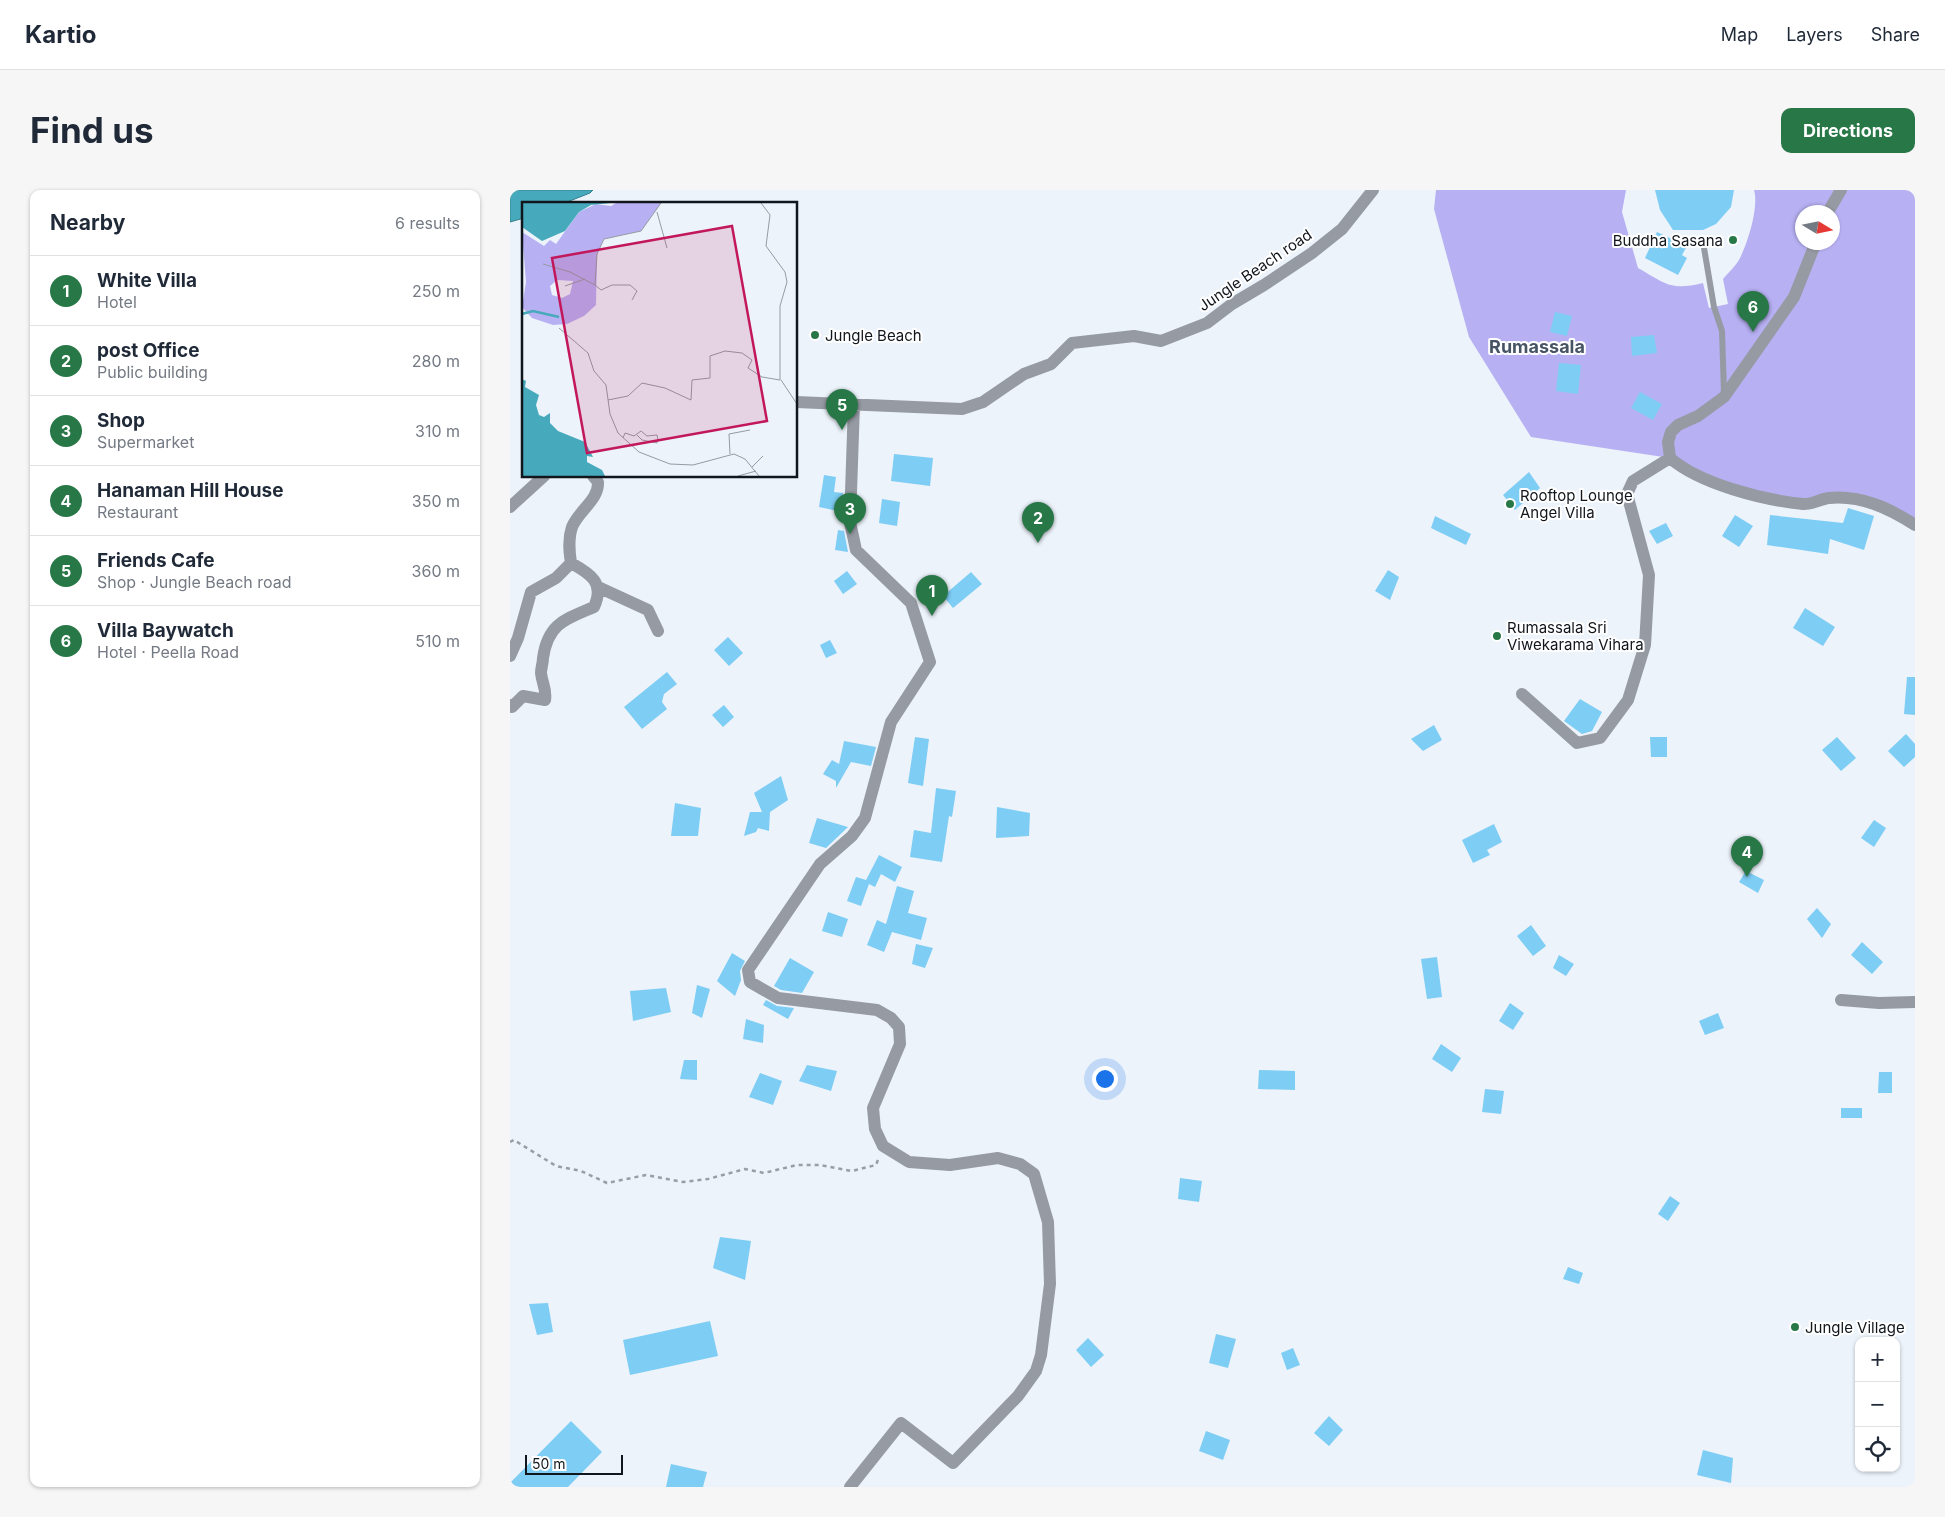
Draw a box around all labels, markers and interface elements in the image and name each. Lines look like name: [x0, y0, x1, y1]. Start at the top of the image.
text: Kartio: [25, 20, 96, 49]
text: Map: [1721, 24, 1758, 45]
text: Layers: [1786, 24, 1843, 45]
text: Share: [1871, 24, 1920, 45]
button: Directions: [1781, 108, 1915, 153]
text: Find us: [30, 109, 154, 151]
inset map: [522, 202, 798, 478]
north arrow: [1795, 205, 1840, 250]
text: Nearby: [50, 210, 125, 235]
text: 6 results: [395, 213, 460, 233]
street label: Jungle Beach road: [1195, 225, 1315, 315]
place label: Buddha Sasana: [1613, 231, 1723, 250]
marker: Buddha Sasana: [1727, 234, 1739, 246]
text: White Villa: [97, 269, 197, 292]
text: 1: [63, 281, 69, 301]
text: 250 m: [412, 281, 460, 301]
pin: 6: [1737, 291, 1769, 332]
text: Hotel: [97, 292, 137, 312]
place label: Jungle Beach: [825, 326, 922, 345]
marker: Jungle Beach: [809, 329, 821, 341]
district label: Rumassala: [1489, 336, 1585, 357]
text: post Office: [97, 339, 200, 362]
text: 2: [61, 351, 71, 371]
text: 280 m: [412, 351, 460, 371]
text: Public building: [97, 362, 208, 382]
pin: 5: [826, 389, 858, 430]
text: Shop: [97, 409, 145, 432]
text: 3: [61, 421, 71, 441]
text: 310 m: [415, 421, 460, 441]
text: Supermarket: [97, 432, 194, 452]
text: Hanaman Hill House: [97, 479, 284, 502]
place label: Rooftop Lounge Angel Villa: [1520, 486, 1633, 522]
text: 4: [61, 491, 71, 511]
text: 350 m: [412, 491, 460, 511]
pin: 3: [834, 493, 866, 534]
marker: Rooftop Lounge Angel Villa: [1504, 498, 1516, 510]
text: Restaurant: [97, 502, 178, 522]
pin: 2: [1022, 502, 1054, 543]
text: Friends Cafe: [97, 549, 215, 572]
text: 5: [61, 561, 71, 581]
text: 360 m: [412, 561, 460, 581]
text: Shop · Jungle Beach road: [97, 572, 292, 592]
pin: 1: [916, 575, 948, 616]
place label: Rumassala Sri Viwekarama Vihara: [1507, 618, 1644, 654]
text: Villa Baywatch: [97, 619, 234, 642]
marker: Rumassala Sri Viwekarama Vihara: [1491, 630, 1503, 642]
text: 6: [61, 631, 71, 651]
text: 510 m: [415, 631, 460, 651]
text: Hotel · Peella Road: [97, 642, 239, 662]
pin: 4: [1731, 836, 1763, 877]
your location: [1092, 1066, 1118, 1092]
place label: Jungle Village: [1805, 1318, 1905, 1337]
marker: Jungle Village: [1789, 1321, 1801, 1333]
map controls: [1855, 1337, 1900, 1472]
button: +: [1855, 1337, 1900, 1382]
button: −: [1855, 1382, 1900, 1427]
button: locate: [1855, 1427, 1900, 1472]
scale bar: [525, 1452, 622, 1475]
text: 50 m: [532, 1455, 566, 1472]

